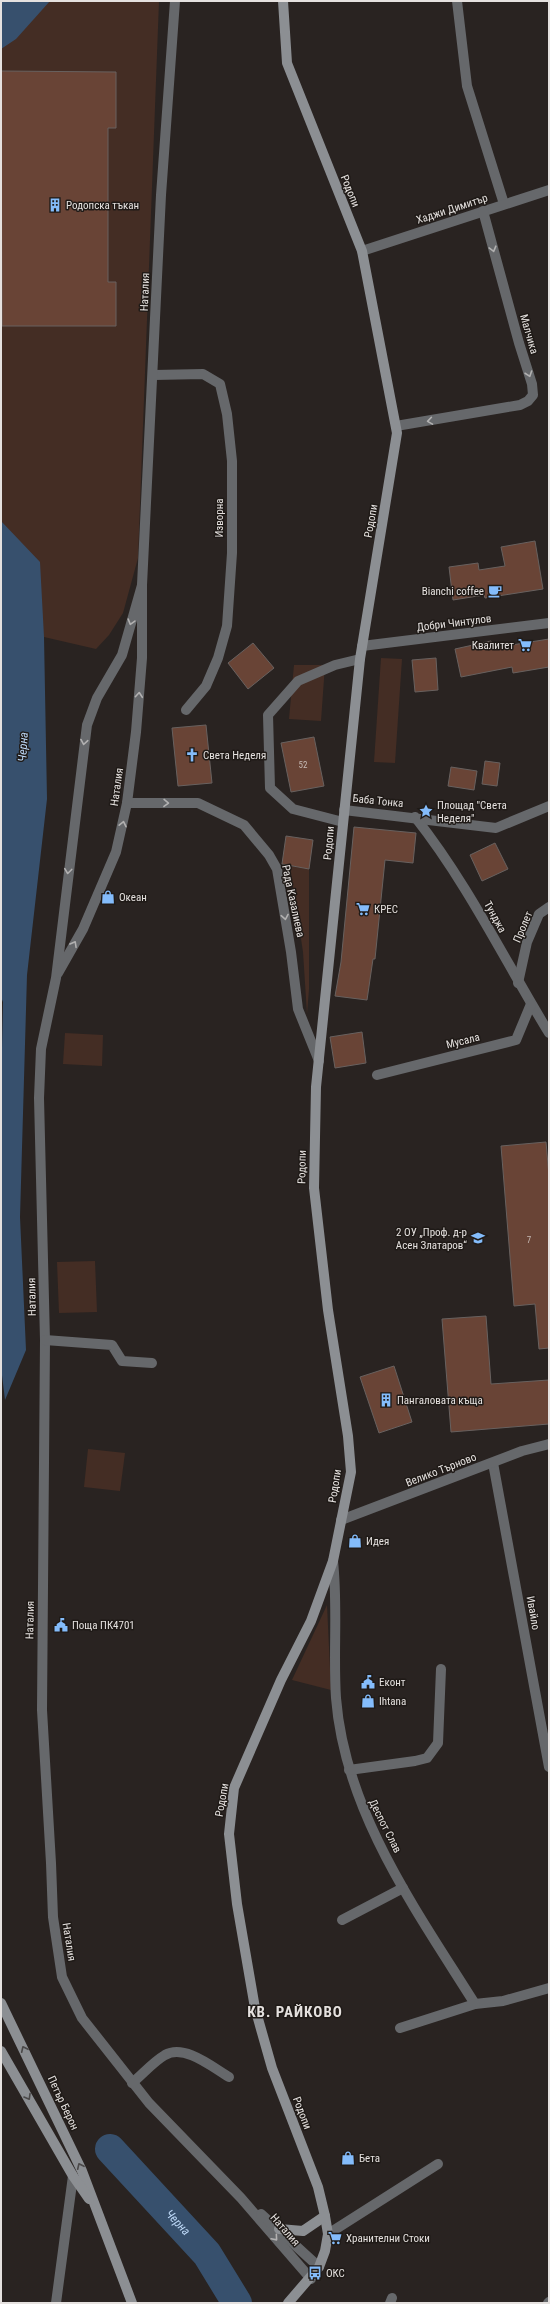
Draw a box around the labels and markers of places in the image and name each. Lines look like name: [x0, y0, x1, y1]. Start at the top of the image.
building icon: Родопска тъкан: [47, 197, 63, 213]
place label: Родопска тъкан: [66, 199, 139, 212]
cafe icon: Bianchi coffee: [487, 583, 503, 599]
place label: Bianchi coffee: [422, 585, 484, 598]
supermarket icon: Квалитет: [517, 637, 533, 653]
place label: Квалитет: [472, 639, 514, 652]
church icon: Света Неделя: [184, 747, 200, 763]
place label: Света Неделя: [203, 749, 266, 762]
place label: Площад "Света Неделя": [437, 799, 507, 825]
place icon: Площад "Света Неделя": [418, 803, 434, 819]
shop icon: Океан: [100, 889, 116, 905]
place label: Океан: [119, 891, 147, 904]
supermarket icon: КРЕС: [355, 901, 371, 917]
place label: КРЕС: [374, 903, 398, 916]
place label: 2 ОУ „Проф. д-р Асен Златаров“: [396, 1226, 467, 1252]
school or university icon: 2 ОУ „Проф. д-р Асен Златаров“: [470, 1230, 486, 1246]
building icon: Пангаловата къща: [378, 1392, 394, 1408]
place label: Пангаловата къща: [397, 1394, 483, 1407]
shop icon: Идея: [347, 1533, 363, 1549]
place label: Идея: [366, 1535, 389, 1548]
public building icon: Поща ПК4701: [53, 1617, 69, 1633]
place label: Поща ПК4701: [72, 1619, 135, 1632]
public building icon: Еконт: [360, 1674, 376, 1690]
place label: Еконт: [379, 1676, 406, 1689]
shop icon: Ihtana: [360, 1693, 376, 1709]
place label: Ihtana: [379, 1695, 406, 1708]
shop icon: Бета: [340, 2150, 356, 2166]
place label: Бета: [359, 2152, 380, 2165]
supermarket icon: Хранителни Стоки: [327, 2230, 343, 2246]
place label: Хранителни Стоки: [346, 2232, 430, 2245]
bus stop icon: ОКС: [307, 2265, 323, 2281]
place label: ОКС: [326, 2267, 345, 2280]

